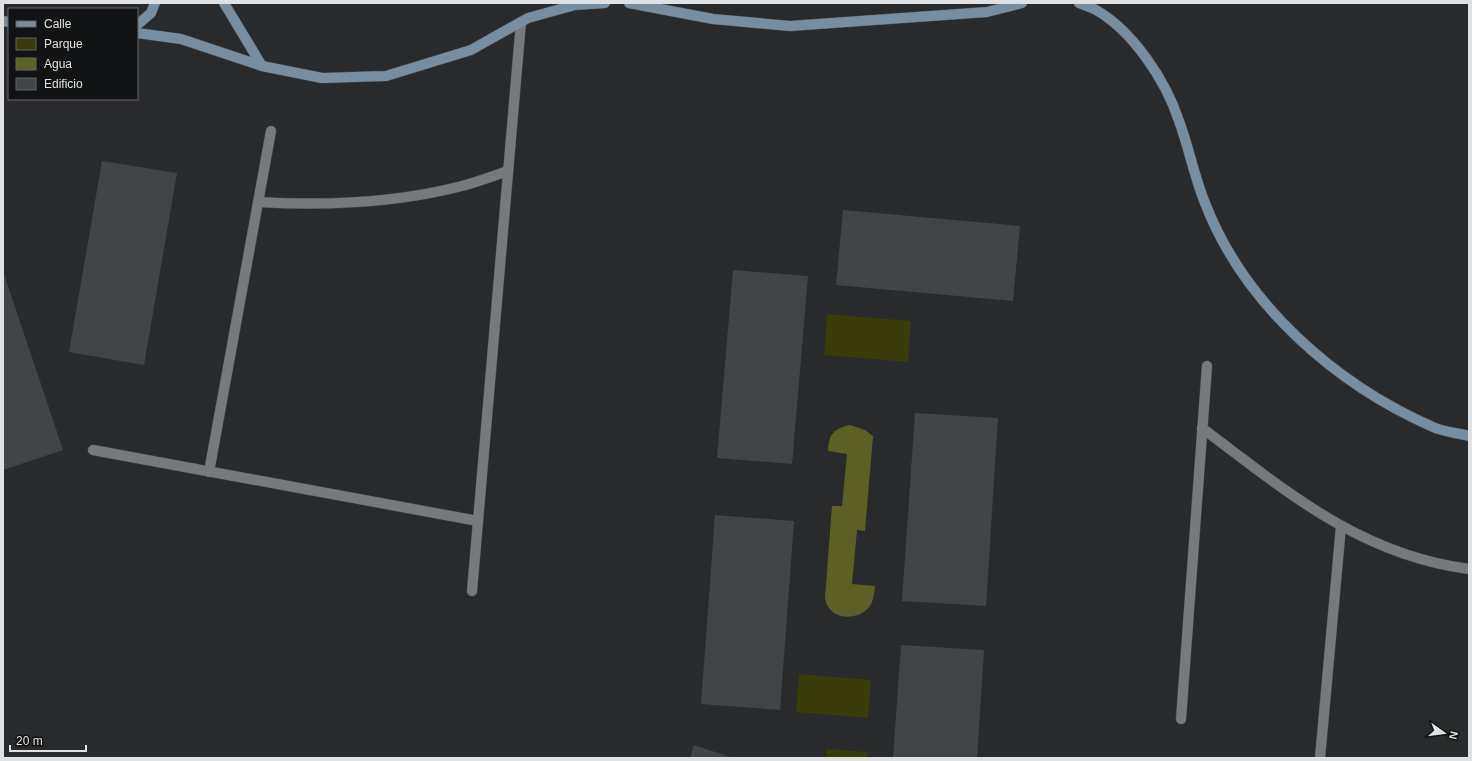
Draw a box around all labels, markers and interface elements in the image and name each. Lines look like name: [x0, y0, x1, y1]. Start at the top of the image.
legend: [8, 8, 138, 100]
text: Calle: [44, 17, 72, 31]
text: Parque: [44, 37, 83, 51]
text: Agua: [44, 57, 72, 71]
text: Edificio: [44, 77, 83, 91]
north arrow: [1424, 713, 1464, 753]
scale bar: [10, 727, 86, 753]
text: N: [1447, 730, 1460, 741]
text: 20 m: [16, 734, 43, 748]

